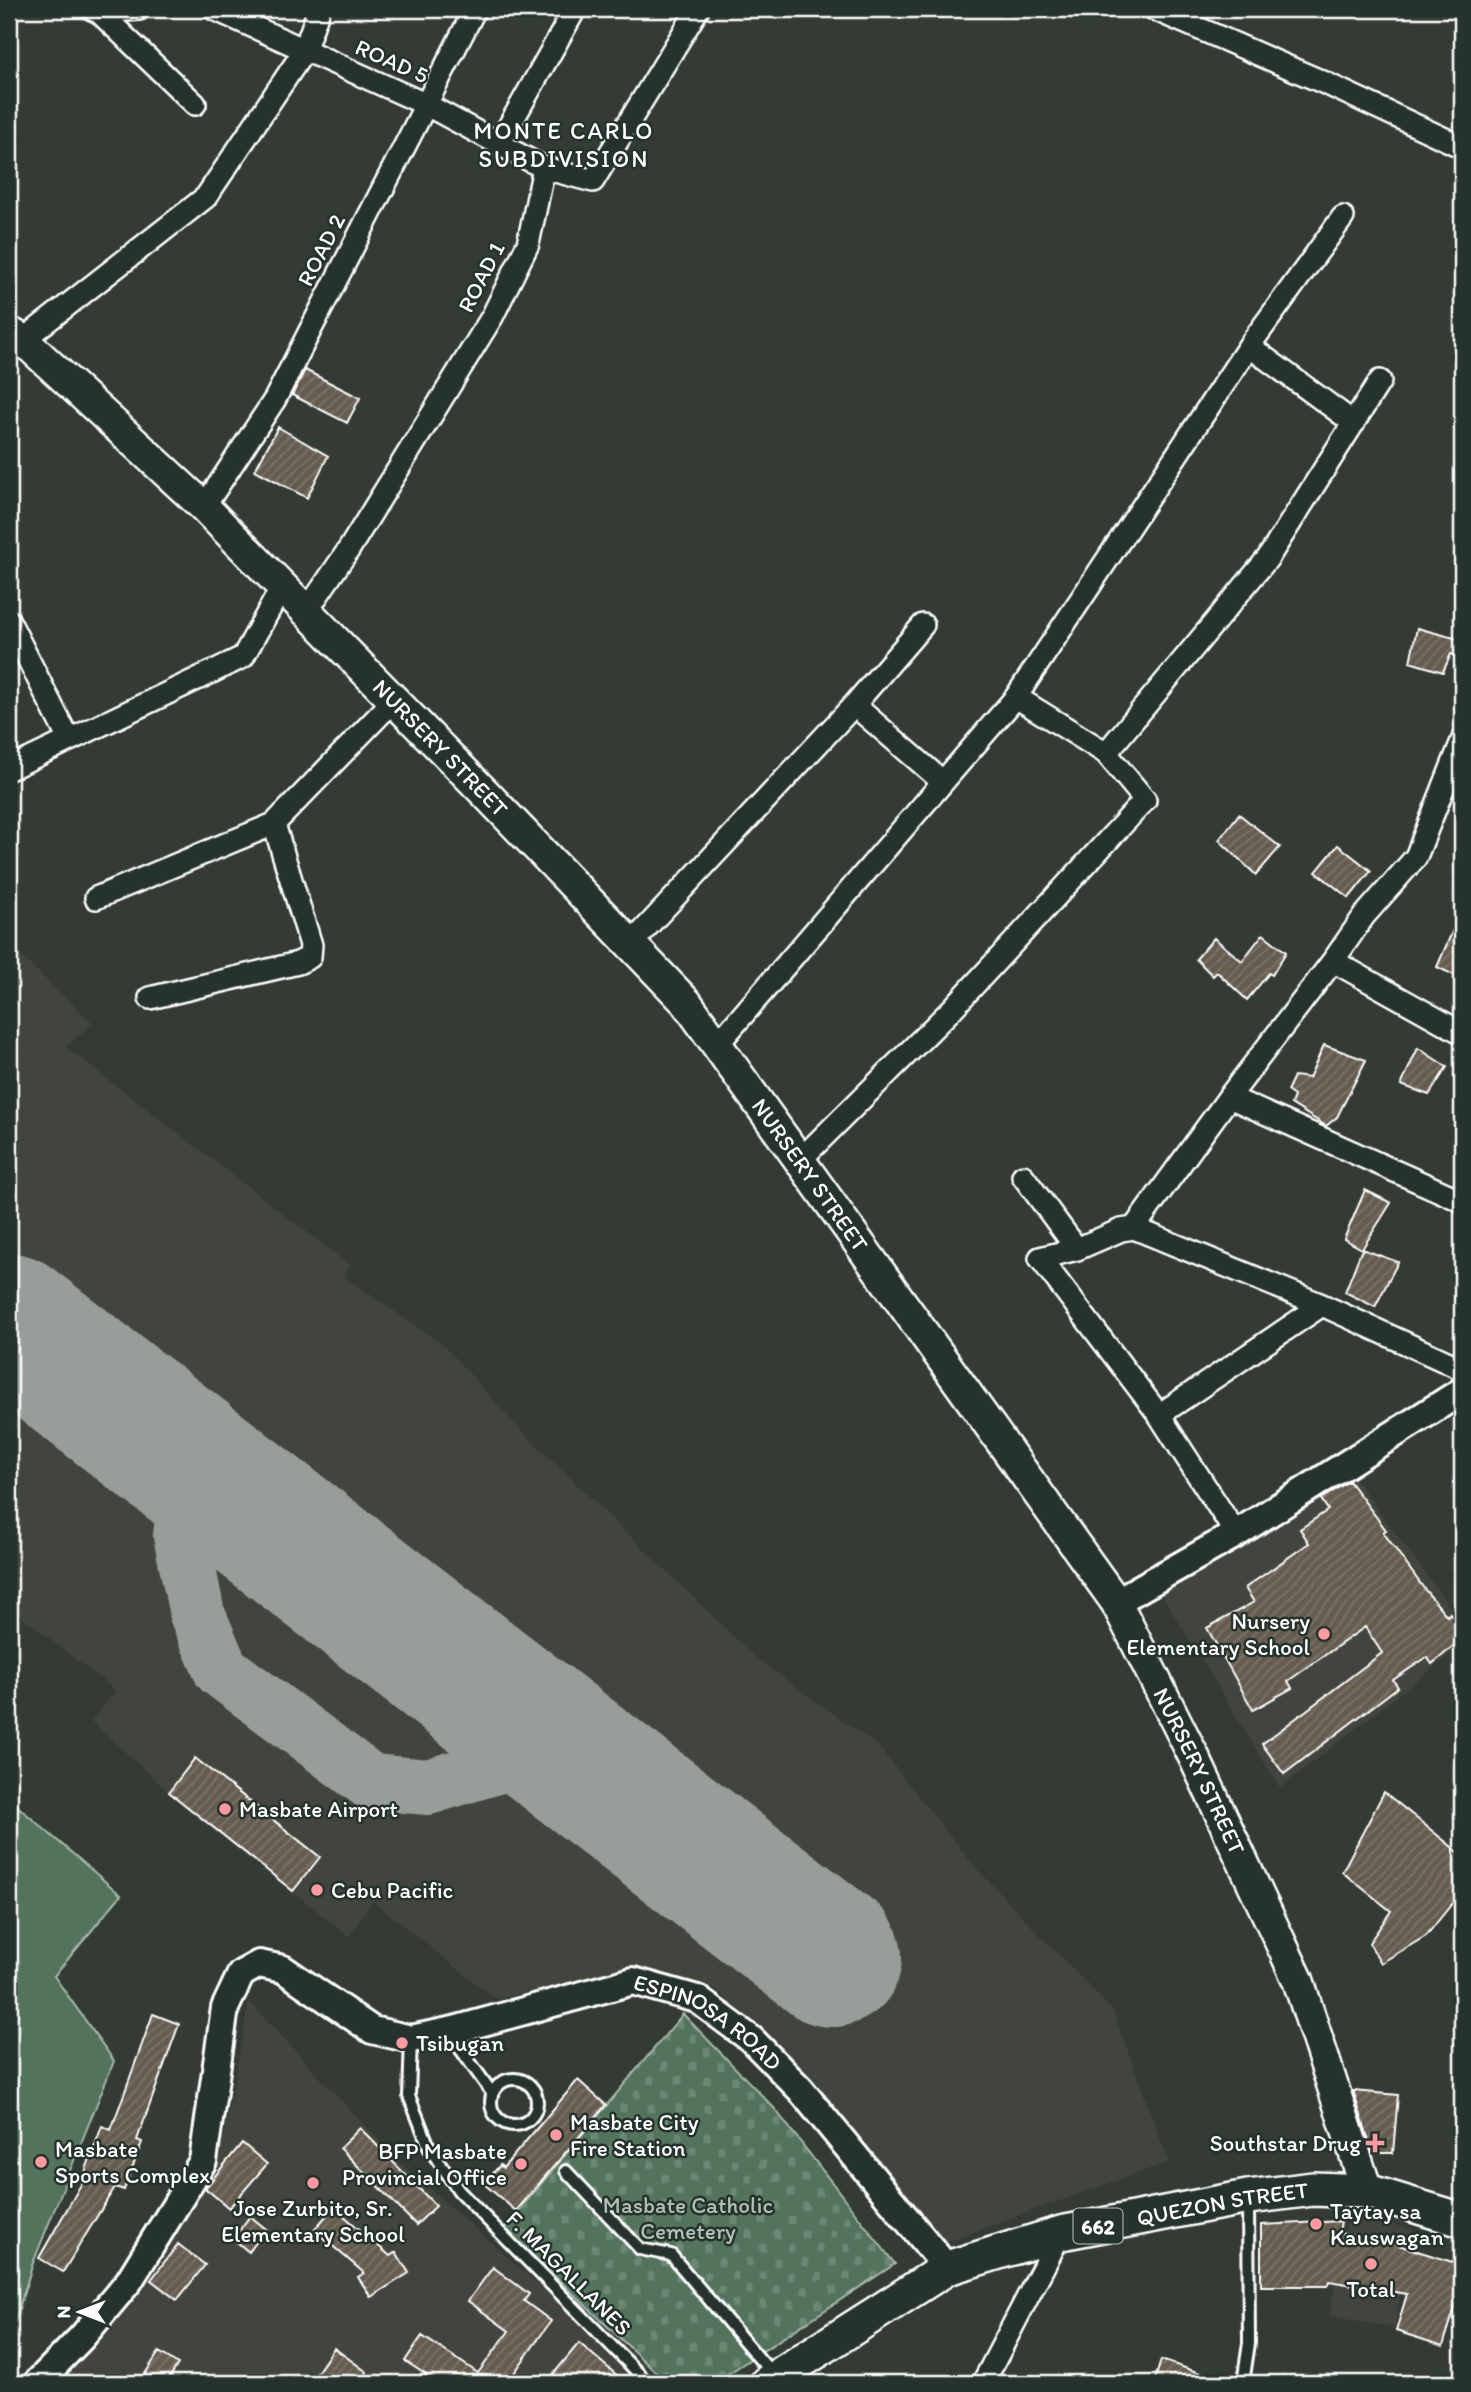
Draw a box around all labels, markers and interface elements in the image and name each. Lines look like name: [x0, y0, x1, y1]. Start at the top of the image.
street label: ROAD 5: [351, 33, 433, 89]
district label: MONTE CARLO SUBDIVISION: [473, 116, 655, 173]
street label: ROAD 2: [291, 209, 351, 291]
street label: ROAD 1: [451, 237, 511, 317]
street label: NURSERY STREET: [367, 673, 514, 823]
street label: NURSERY STREET: [746, 1093, 874, 1257]
place label: Nursery Elementary School: [1127, 1607, 1310, 1661]
marker: Nursery Elementary School: [1316, 1626, 1332, 1642]
street label: NURSERY STREET: [1147, 1683, 1251, 1859]
place label: Masbate Airport: [239, 1795, 398, 1823]
marker: Masbate Airport: [217, 1801, 233, 1817]
place label: Cebu Pacific: [331, 1876, 453, 1904]
marker: Cebu Pacific: [309, 1882, 325, 1898]
street label: ESPINOSA ROAD: [631, 1968, 788, 2076]
place label: Tsibugan: [416, 2029, 504, 2057]
marker: Tsibugan: [394, 2035, 410, 2051]
place label: Masbate City Fire Station: [570, 2108, 699, 2162]
marker: Masbate City Fire Station: [548, 2127, 564, 2143]
place label: Southstar Drug: [1210, 2129, 1361, 2157]
place label: Masbate Sports Complex: [55, 2135, 210, 2189]
marker: Southstar Drug: [1367, 2135, 1383, 2151]
place label: BFP Masbate Provincial Office: [342, 2137, 507, 2191]
marker: Masbate Sports Complex: [33, 2154, 49, 2170]
marker: BFP Masbate Provincial Office: [513, 2156, 529, 2172]
marker: Jose Zurbito, Sr. Elementary School: [305, 2175, 321, 2191]
street label: QUEZON STREET: [1134, 2176, 1310, 2232]
park label: Masbate Catholic Cemetery: [603, 2191, 773, 2245]
place label: Jose Zurbito, Sr. Elementary School: [221, 2194, 405, 2248]
place label: Taytay sa Kauswagan: [1330, 2197, 1444, 2251]
street label: F. MAGALLANES: [501, 2205, 637, 2341]
road number: 662: [1074, 2208, 1122, 2244]
marker: Taytay sa Kauswagan: [1308, 2216, 1324, 2232]
marker: Total: [1363, 2256, 1379, 2272]
place label: Total: [1347, 2275, 1396, 2303]
north arrow: [46, 2276, 116, 2346]
text: N: [52, 2306, 75, 2318]

